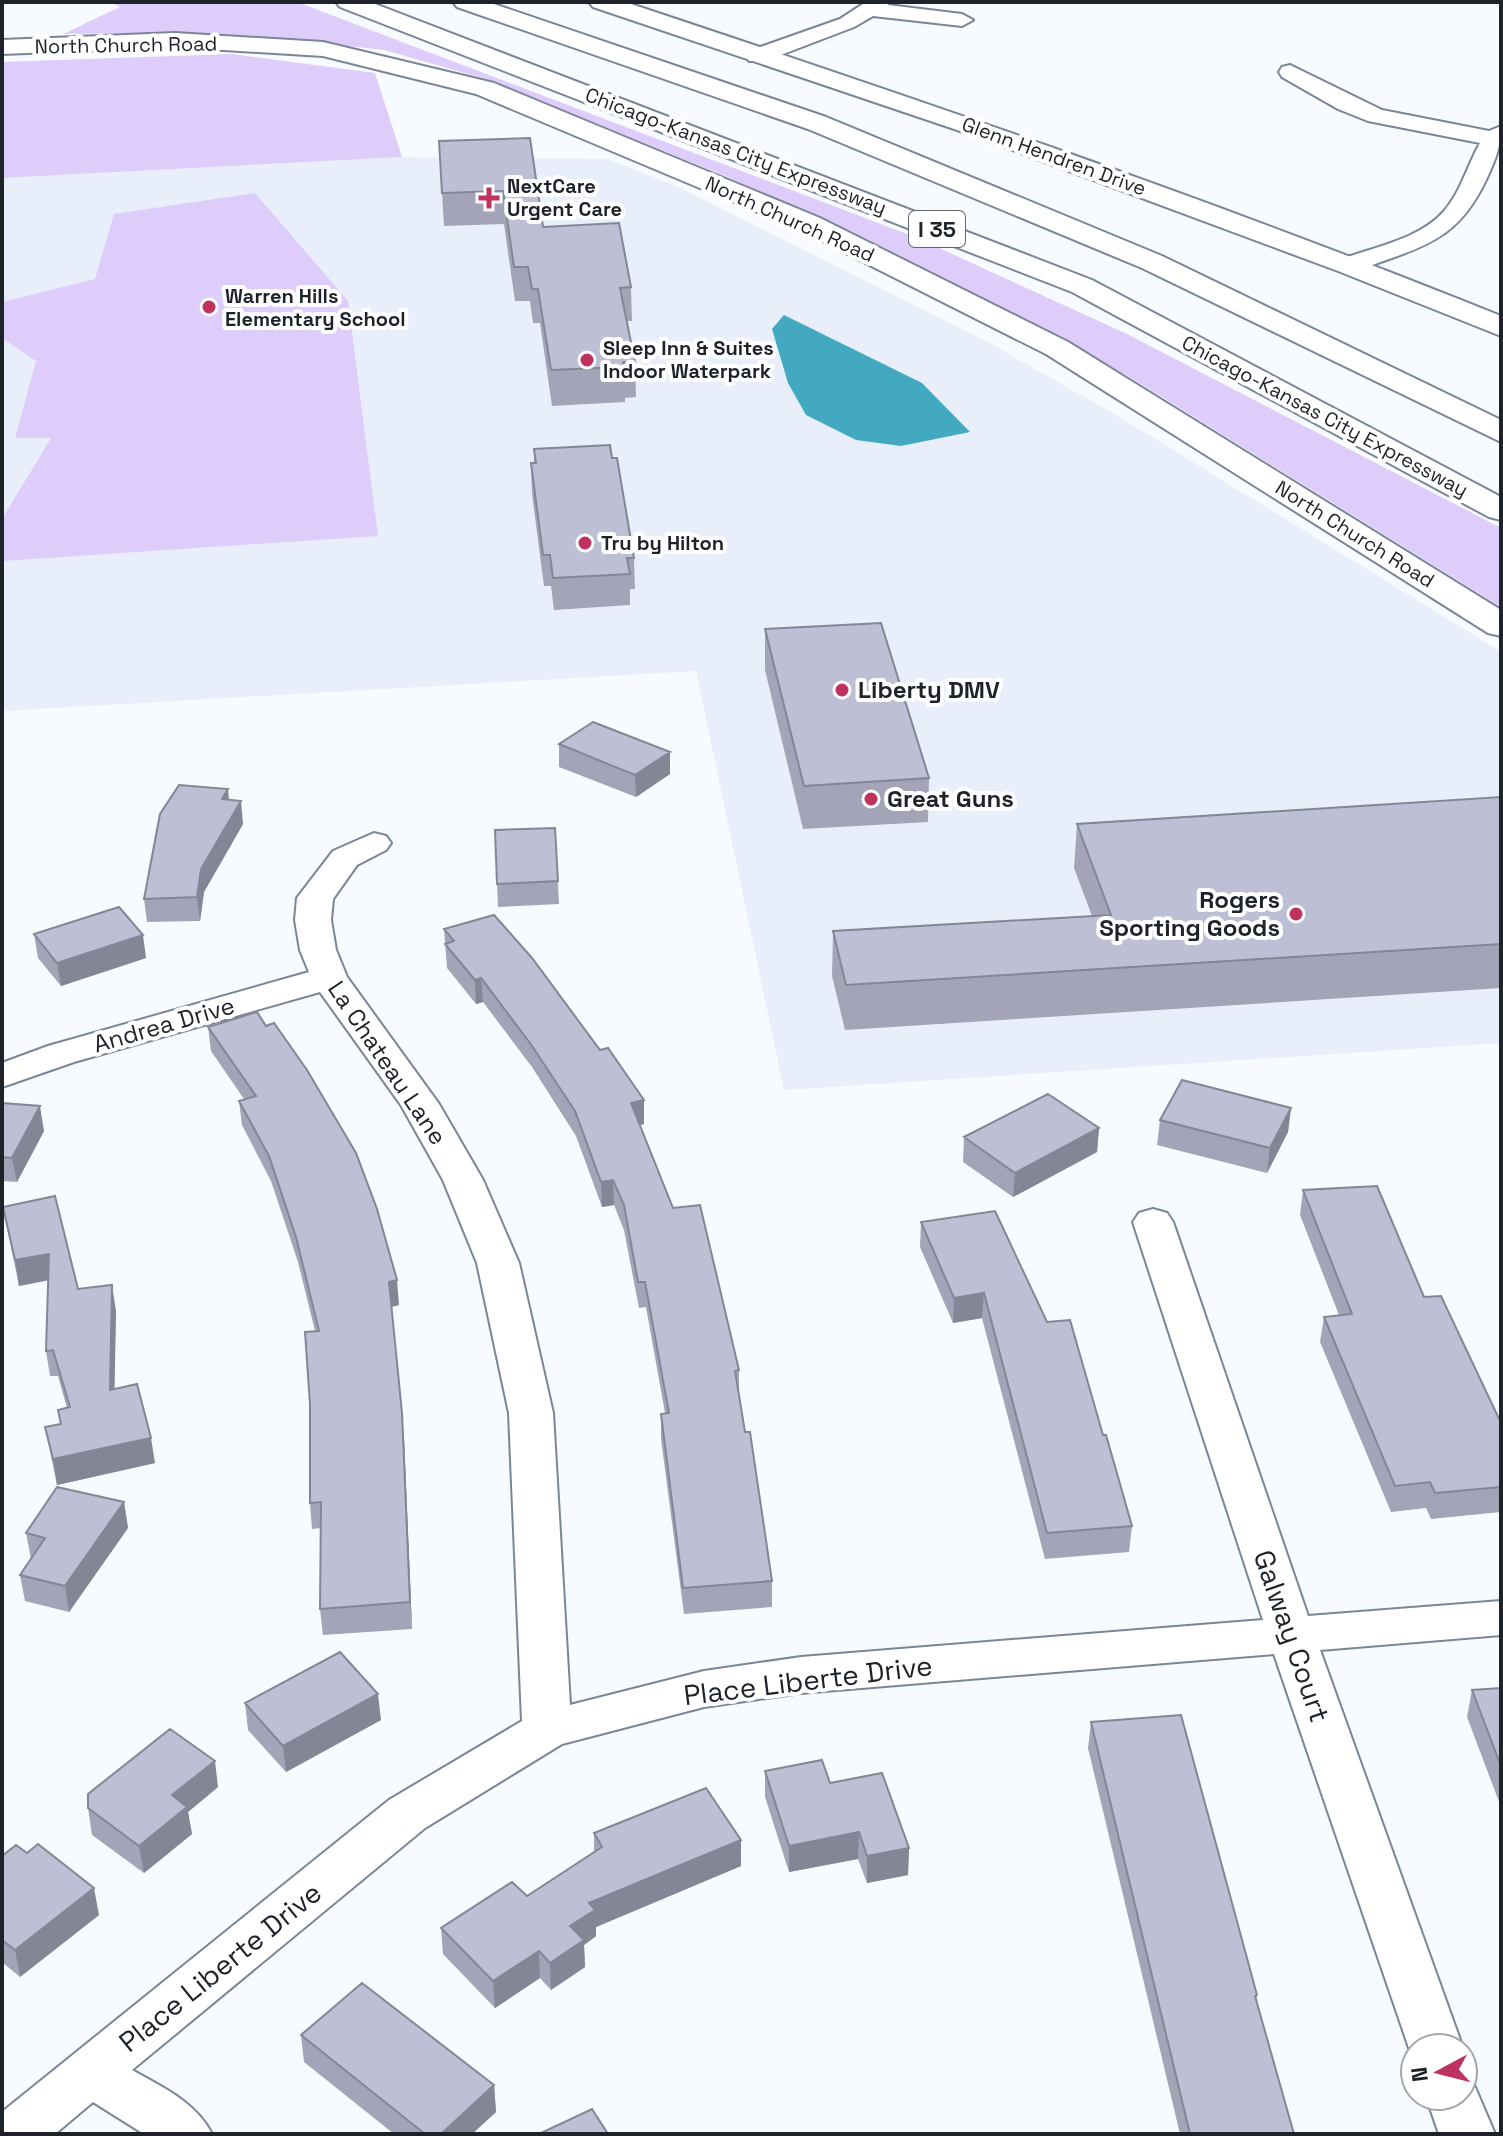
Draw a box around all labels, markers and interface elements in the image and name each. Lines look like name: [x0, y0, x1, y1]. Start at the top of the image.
street label: North Church Road: [34, 30, 218, 60]
street label: Chicago-Kansas City Expressway: [582, 81, 890, 221]
street label: Glenn Hendren Drive: [958, 111, 1150, 201]
street label: North Church Road: [701, 170, 879, 268]
place label: NextCare Urgent Care: [507, 173, 622, 222]
marker: NextCare Urgent Care: [478, 187, 500, 209]
road number: I 35: [909, 211, 965, 247]
place label: Warren Hills Elementary School: [225, 283, 406, 332]
marker: Warren Hills Elementary School: [200, 298, 218, 316]
street label: Chicago-Kansas City Expressway: [1177, 329, 1473, 503]
place label: Sleep Inn & Suites Indoor Waterpark: [603, 335, 774, 384]
marker: Sleep Inn & Suites Indoor Waterpark: [578, 351, 596, 369]
street label: North Church Road: [1271, 475, 1439, 593]
place label: Tru by Hilton: [601, 530, 724, 556]
marker: Tru by Hilton: [576, 534, 594, 552]
place label: Liberty DMV: [858, 674, 1000, 705]
marker: Liberty DMV: [833, 681, 851, 699]
place label: Great Guns: [887, 783, 1014, 814]
marker: Great Guns: [862, 790, 880, 808]
place label: Rogers Sporting Goods: [1099, 884, 1280, 943]
marker: Rogers Sporting Goods: [1287, 905, 1305, 923]
street label: La Chateau Lane: [321, 975, 454, 1151]
street label: Andrea Drive: [90, 990, 238, 1059]
street label: Galway Court: [1246, 1545, 1338, 1727]
street label: Place Liberte Drive: [682, 1647, 934, 1713]
street label: Place Liberte Drive: [111, 1874, 329, 2060]
north arrow: [1399, 2032, 1479, 2112]
text: N: [1404, 2065, 1434, 2083]

